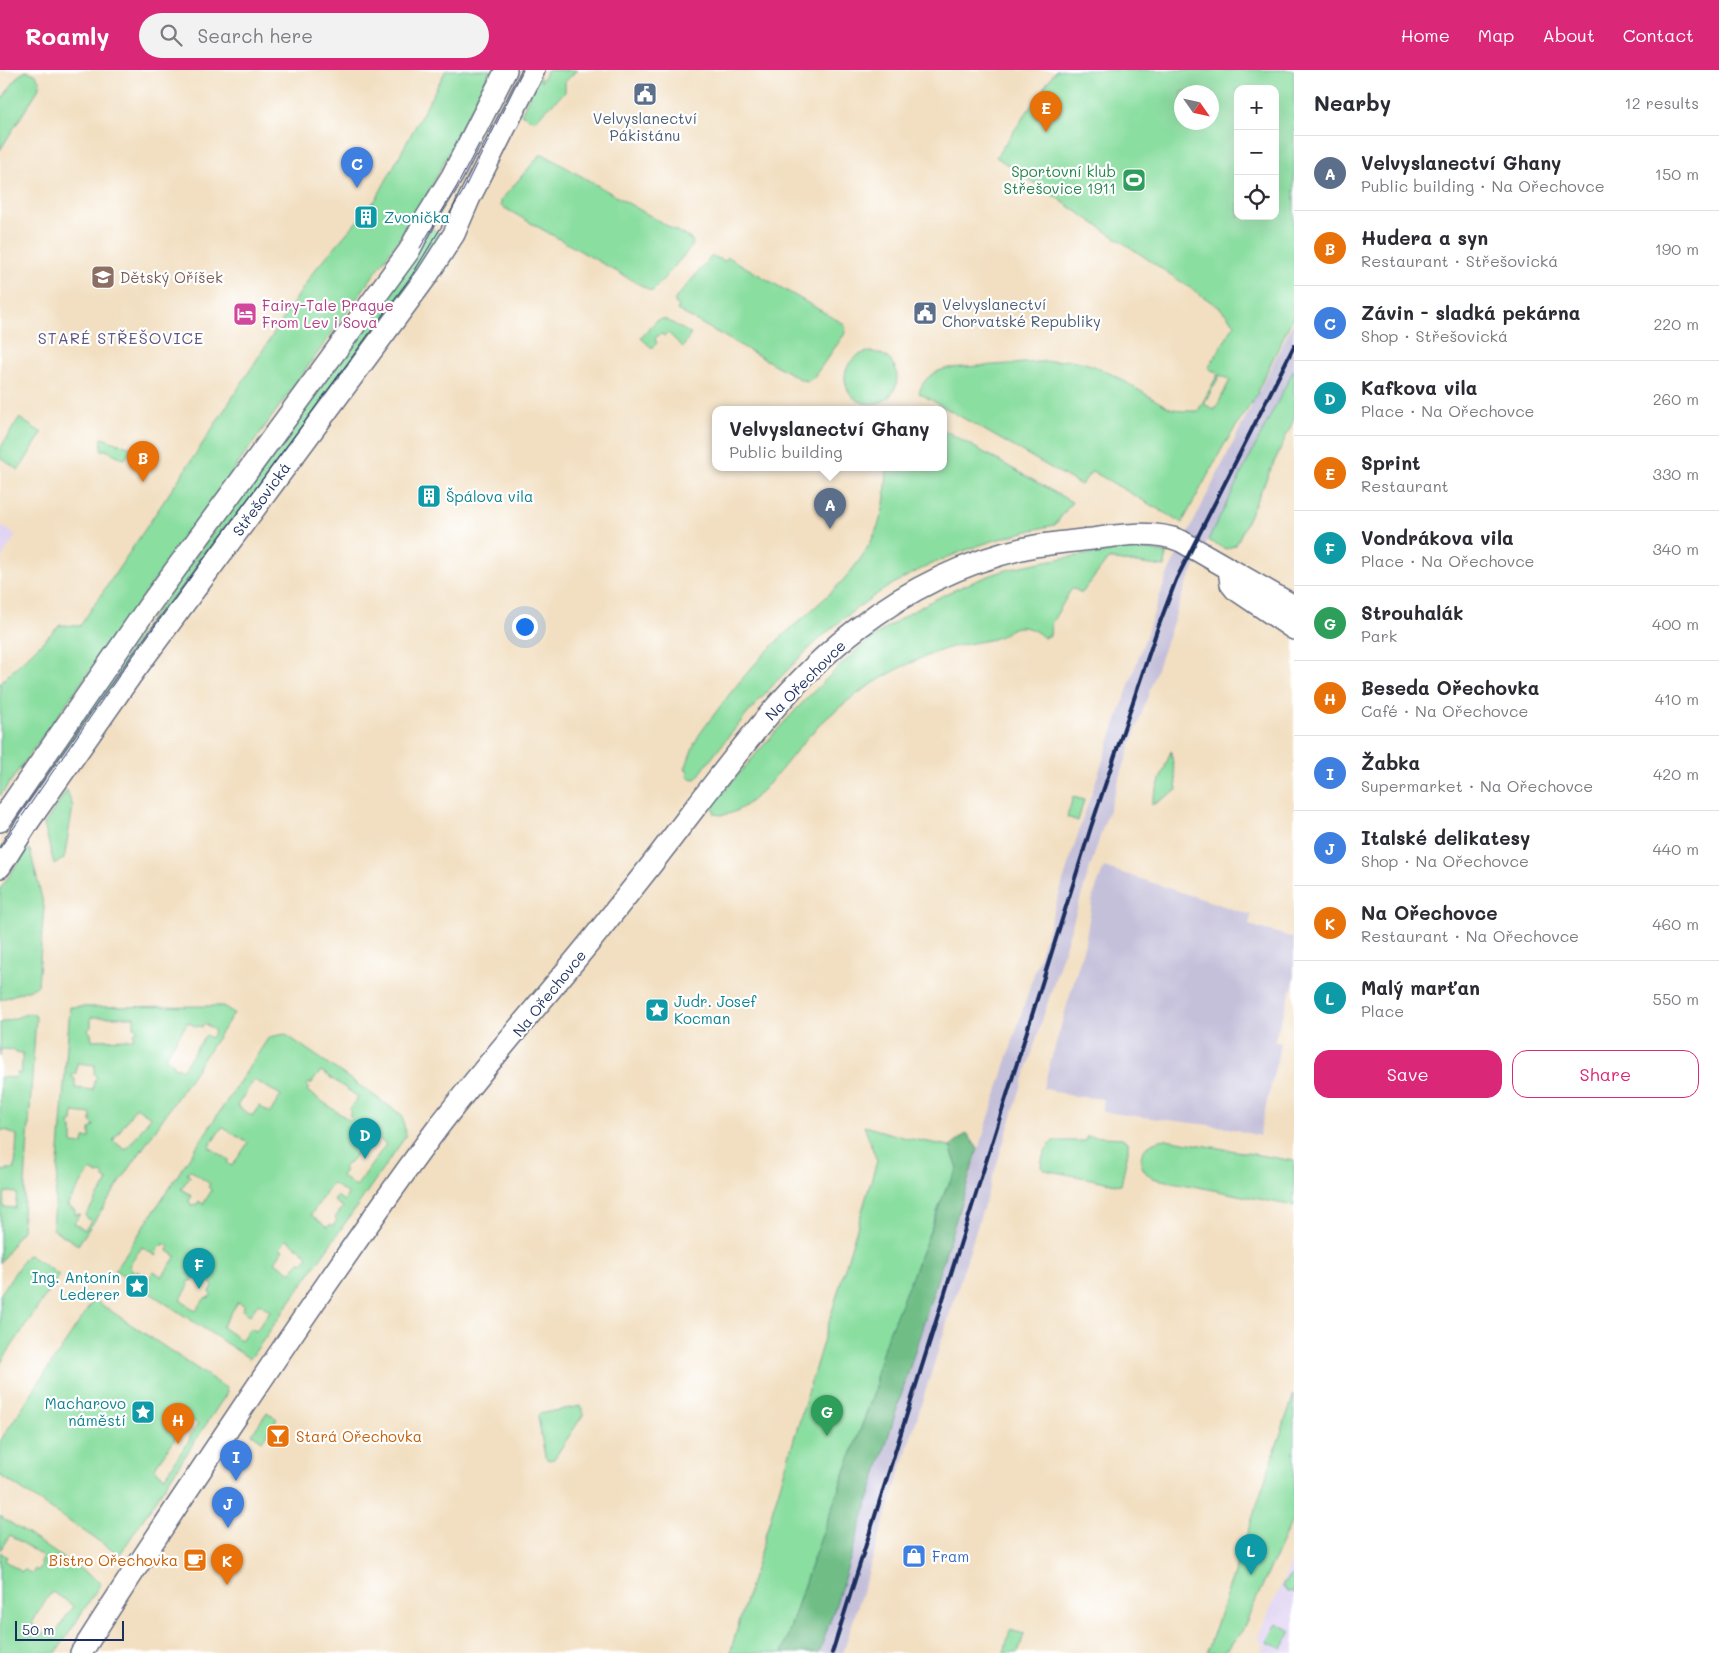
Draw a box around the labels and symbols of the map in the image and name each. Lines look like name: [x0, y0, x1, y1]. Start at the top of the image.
public building icon: Velvyslanectví Pákistánu: [632, 81, 658, 107]
north arrow: [1174, 85, 1219, 130]
pin: E: [1030, 91, 1062, 132]
place label: Velvyslanectví Pákistánu: [593, 108, 697, 145]
pin: C: [341, 147, 373, 188]
place label: Sportovní klub Střešovice 1911: [1004, 161, 1116, 198]
sports icon: Sportovní klub Střešovice 1911: [1121, 167, 1147, 193]
building icon: Zvonička: [353, 204, 379, 230]
place label: Zvonička: [384, 207, 450, 227]
school or university icon: Dětský Oříšek: [90, 264, 116, 290]
place label: Dětský Oříšek: [120, 267, 223, 287]
place label: Velvyslanectví Chorvatské Republiky: [942, 294, 1101, 331]
place label: Fairy-Tale Prague From Lev i Sova: [262, 295, 394, 332]
public building icon: Velvyslanectví Chorvatské Republiky: [912, 300, 938, 326]
hotel icon: Fairy-Tale Prague From Lev i Sova: [232, 301, 258, 327]
district label: STARÉ STŘEŠOVICE: [38, 327, 204, 348]
pin: B: [127, 441, 159, 482]
street label: Střešovická: [227, 458, 295, 540]
building icon: Špálova vila: [416, 483, 442, 509]
place label: Špálova vila: [446, 486, 533, 506]
pin: A: [814, 488, 846, 529]
your location: [512, 614, 538, 640]
street label: Na Ořechovce: [760, 635, 850, 725]
street label: Na Ořechovce: [508, 945, 590, 1041]
place label: Judr. Josef Kocman: [674, 991, 757, 1028]
place icon: Judr. Josef Kocman: [644, 997, 670, 1023]
pin: D: [349, 1118, 381, 1159]
pin: F: [183, 1248, 215, 1289]
place label: Ing. Antonín Lederer: [32, 1267, 120, 1304]
place icon: Ing. Antonín Lederer: [124, 1273, 150, 1299]
place label: Macharovo náměstí: [45, 1393, 126, 1430]
pin: G: [811, 1395, 843, 1436]
place icon: Macharovo náměstí: [130, 1399, 156, 1425]
pin: H: [162, 1403, 194, 1444]
bar icon: Stará Ořechovka: [265, 1423, 291, 1449]
place label: Stará Ořechovka: [296, 1426, 422, 1446]
pin: I: [220, 1440, 252, 1481]
pin: J: [212, 1487, 244, 1528]
pin: L: [1235, 1534, 1267, 1575]
shop icon: Fram: [901, 1543, 927, 1569]
pin: K: [211, 1544, 243, 1585]
place label: Fram: [932, 1546, 969, 1566]
cafe icon: Bistro Ořechovka: [182, 1547, 208, 1573]
place label: Bistro Ořechovka: [49, 1550, 178, 1570]
scale bar: [15, 1618, 124, 1641]

